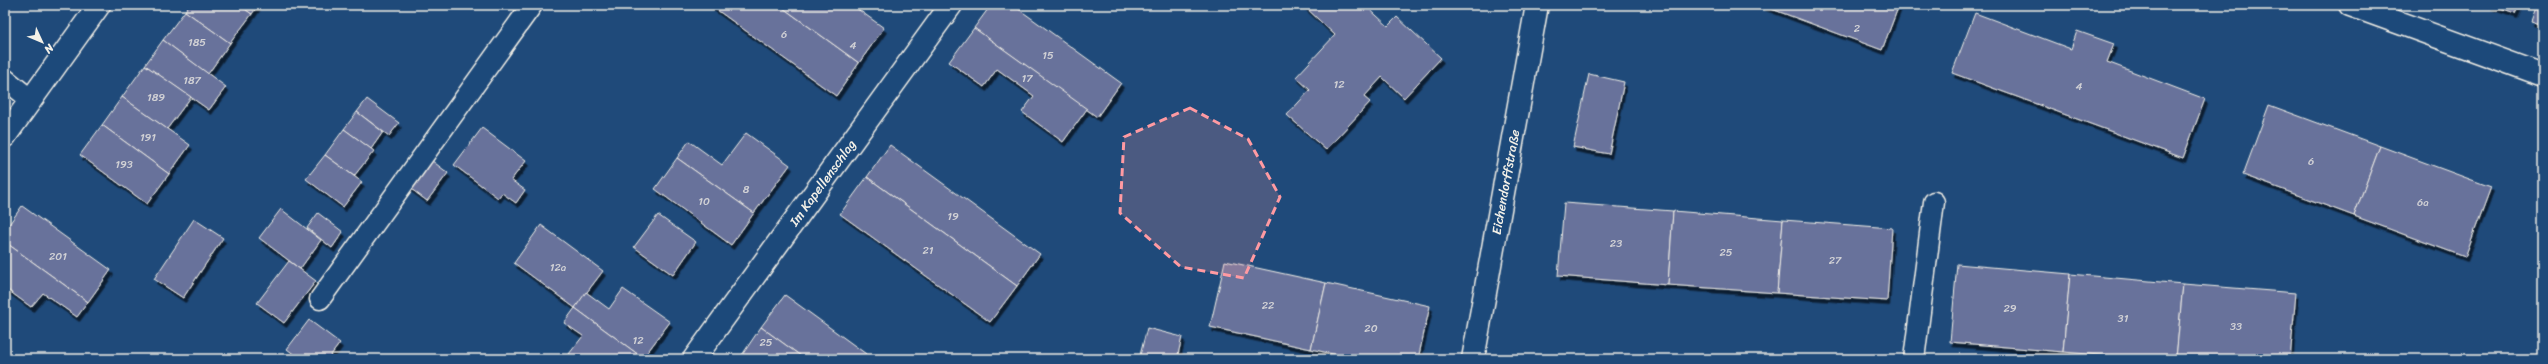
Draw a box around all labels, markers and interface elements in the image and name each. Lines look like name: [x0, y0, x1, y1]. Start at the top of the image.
house number: 2: [1854, 19, 1861, 38]
north arrow: [22, 22, 62, 62]
house number: 6: [781, 25, 787, 44]
house number: 185: [188, 33, 206, 52]
house number: 4: [850, 36, 857, 55]
text: N: [39, 39, 59, 58]
house number: 15: [1042, 46, 1054, 65]
house number: 17: [1022, 69, 1033, 88]
house number: 187: [183, 71, 202, 90]
house number: 12: [1333, 75, 1345, 94]
house number: 4: [2076, 77, 2083, 96]
house number: 189: [147, 88, 165, 107]
street label: Eichendorffstraße: [1484, 127, 1526, 236]
house number: 191: [140, 128, 156, 147]
street label: Im Kapellenschlag: [782, 134, 862, 232]
house number: 6: [2308, 152, 2314, 171]
house number: 193: [115, 155, 133, 174]
house number: 8: [743, 180, 750, 199]
house number: 10: [698, 192, 710, 211]
house number: 6a: [2417, 193, 2429, 212]
house number: 19: [947, 207, 959, 226]
house number: 23: [1610, 234, 1622, 253]
house number: 21: [922, 241, 934, 260]
house number: 25: [1719, 243, 1733, 262]
house number: 201: [49, 247, 67, 266]
house number: 27: [1829, 251, 1842, 270]
house number: 12a: [550, 258, 567, 277]
house number: 22: [1262, 296, 1275, 315]
house number: 29: [2003, 299, 2017, 318]
house number: 31: [2118, 309, 2129, 328]
house number: 33: [2230, 317, 2242, 336]
house number: 20: [1364, 319, 1378, 338]
house number: 12: [632, 331, 644, 350]
house number: 25: [759, 333, 773, 352]

